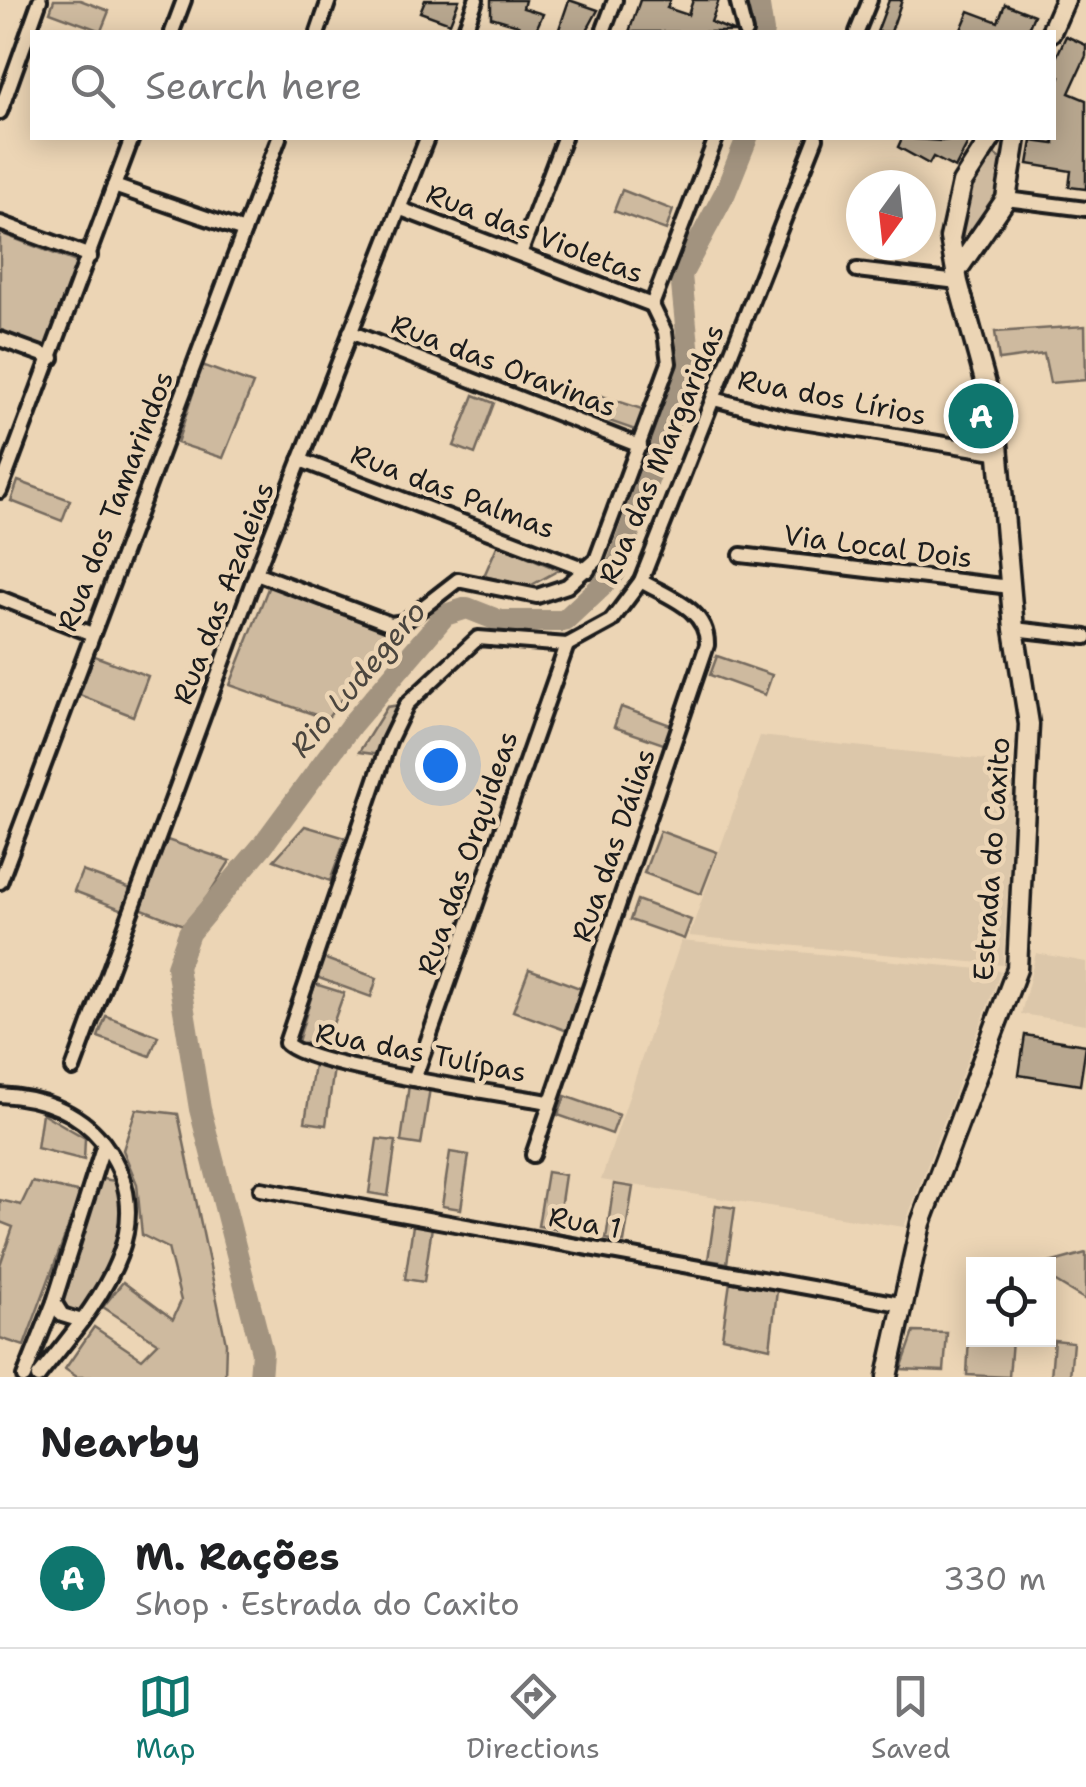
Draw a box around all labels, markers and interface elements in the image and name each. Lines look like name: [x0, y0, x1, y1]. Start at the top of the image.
search box: [30, 30, 1056, 140]
icon: search: [65, 58, 120, 113]
text: Search here: [145, 60, 362, 111]
north arrow: [846, 170, 936, 260]
street label: Rua das Violetas: [421, 174, 649, 292]
street label: Rua das Oravinas: [386, 305, 622, 425]
street label: Rua das Margaridas: [589, 318, 733, 590]
street label: Rua dos Lírios: [734, 360, 930, 434]
street label: Rua dos Tamarindos: [48, 365, 182, 637]
pin: A: [948, 378, 1014, 454]
street label: Rua das Palmas: [345, 435, 561, 547]
street label: Rua das Azaleias: [163, 476, 283, 710]
street label: Via Local Dois: [781, 516, 975, 576]
water label: Rio Ludegero: [280, 592, 435, 766]
street label: Rua das Orquídeas: [407, 726, 527, 980]
street label: Estrada do Caxito: [964, 736, 1018, 982]
your location: [415, 740, 466, 791]
street label: Rua das Dálias: [562, 743, 664, 947]
street label: Rua das Tulípas: [312, 1013, 530, 1091]
street label: Rua 1: [546, 1197, 624, 1247]
map controls: [966, 1257, 1056, 1347]
button: locate: [966, 1257, 1056, 1347]
text: Nearby: [40, 1414, 200, 1470]
text: M. Rações: [135, 1531, 340, 1582]
text: A: [60, 1557, 85, 1600]
text: 330 m: [943, 1557, 1046, 1600]
text: Shop · Estrada do Caxito: [135, 1582, 520, 1625]
tab: Map: [136, 1669, 195, 1767]
tab: Directions: [466, 1669, 600, 1767]
tab: Saved: [871, 1669, 950, 1767]

